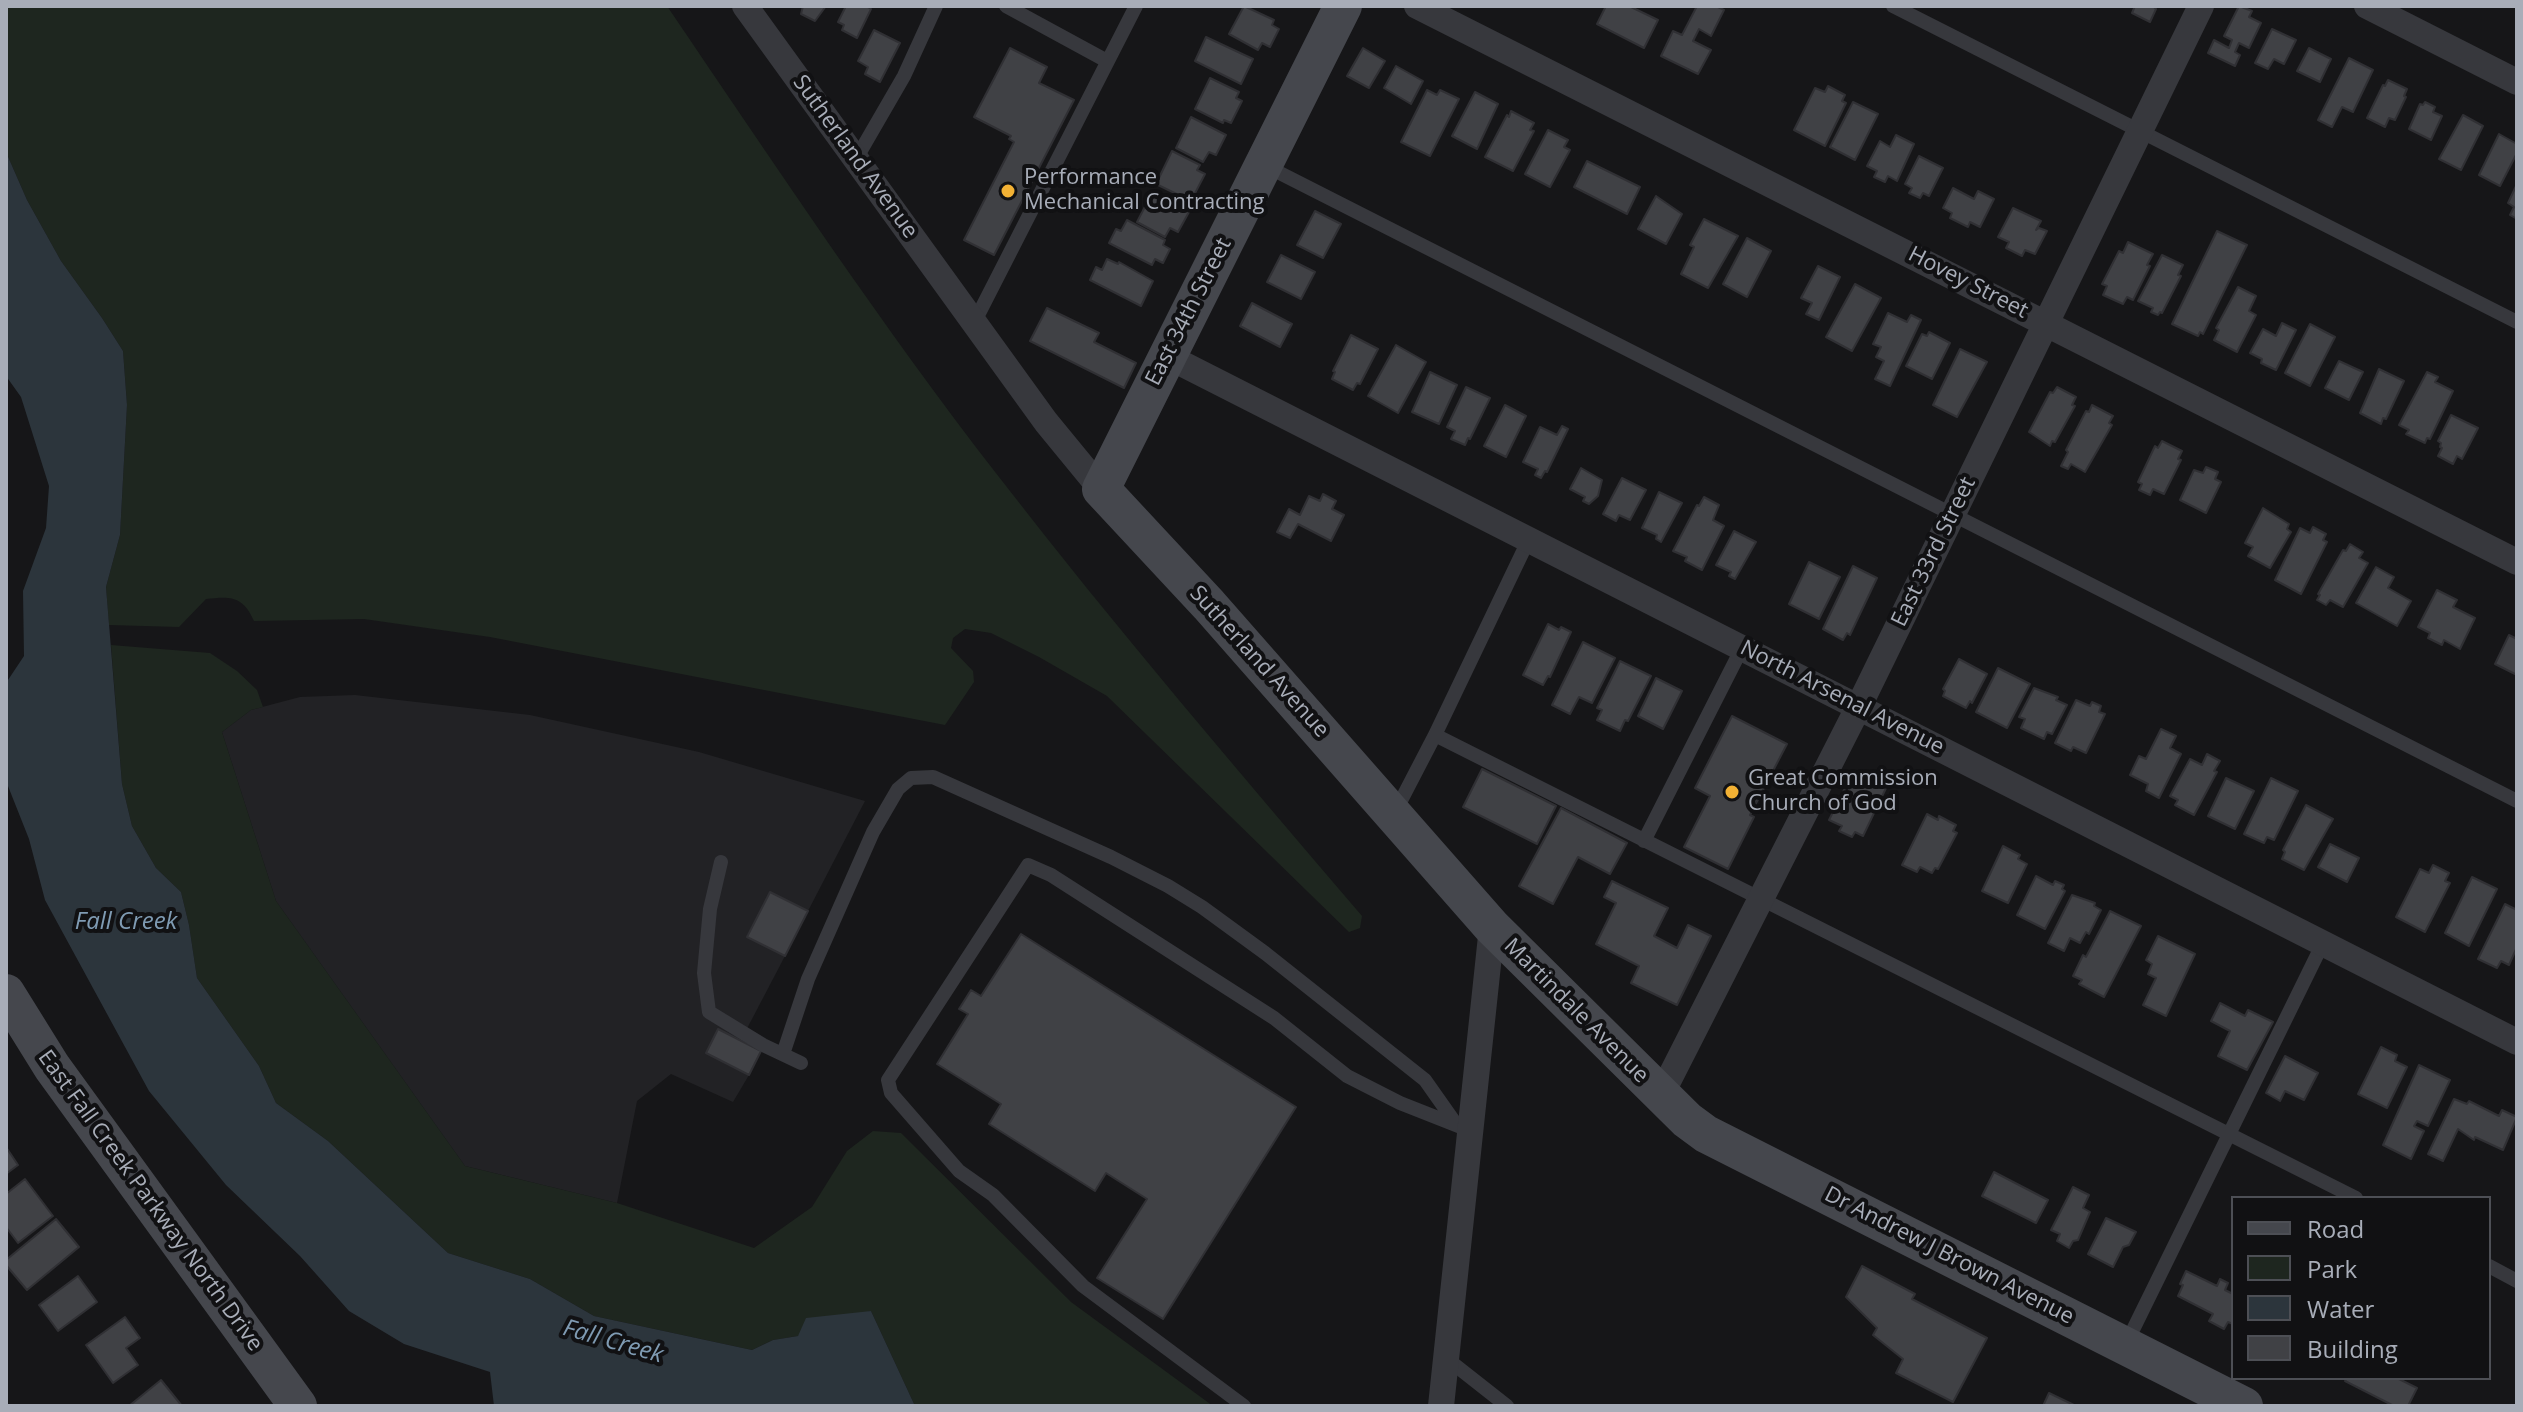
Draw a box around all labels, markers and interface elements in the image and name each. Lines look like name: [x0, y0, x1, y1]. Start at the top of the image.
street label: Sutherland Avenue: [787, 70, 923, 244]
place label: Performance Mechanical Contracting: [1024, 165, 1264, 216]
marker: Performance Mechanical Contracting: [999, 182, 1017, 200]
street label: East 34th Street: [1140, 234, 1238, 390]
street label: Hovey Street: [1904, 242, 2032, 324]
street label: East 33rd Street: [1886, 473, 1982, 631]
street label: Sutherland Avenue: [1184, 581, 1334, 743]
street label: North Arsenal Avenue: [1736, 635, 1948, 761]
place label: Great Commission Church of God: [1748, 766, 1938, 818]
marker: Great Commission Church of God: [1723, 783, 1741, 801]
water label: Fall Creek: [75, 908, 177, 936]
street label: Martindale Avenue: [1498, 933, 1654, 1089]
street label: East Fall Creek Parkway North Drive: [32, 1045, 268, 1357]
street label: Dr Andrew J Brown Avenue: [1820, 1181, 2078, 1331]
legend: [2231, 1196, 2491, 1380]
text: Road: [2307, 1212, 2364, 1245]
text: Park: [2307, 1252, 2357, 1285]
text: Water: [2307, 1292, 2374, 1325]
water label: Fall Creek: [560, 1314, 666, 1370]
text: Building: [2307, 1332, 2398, 1365]

